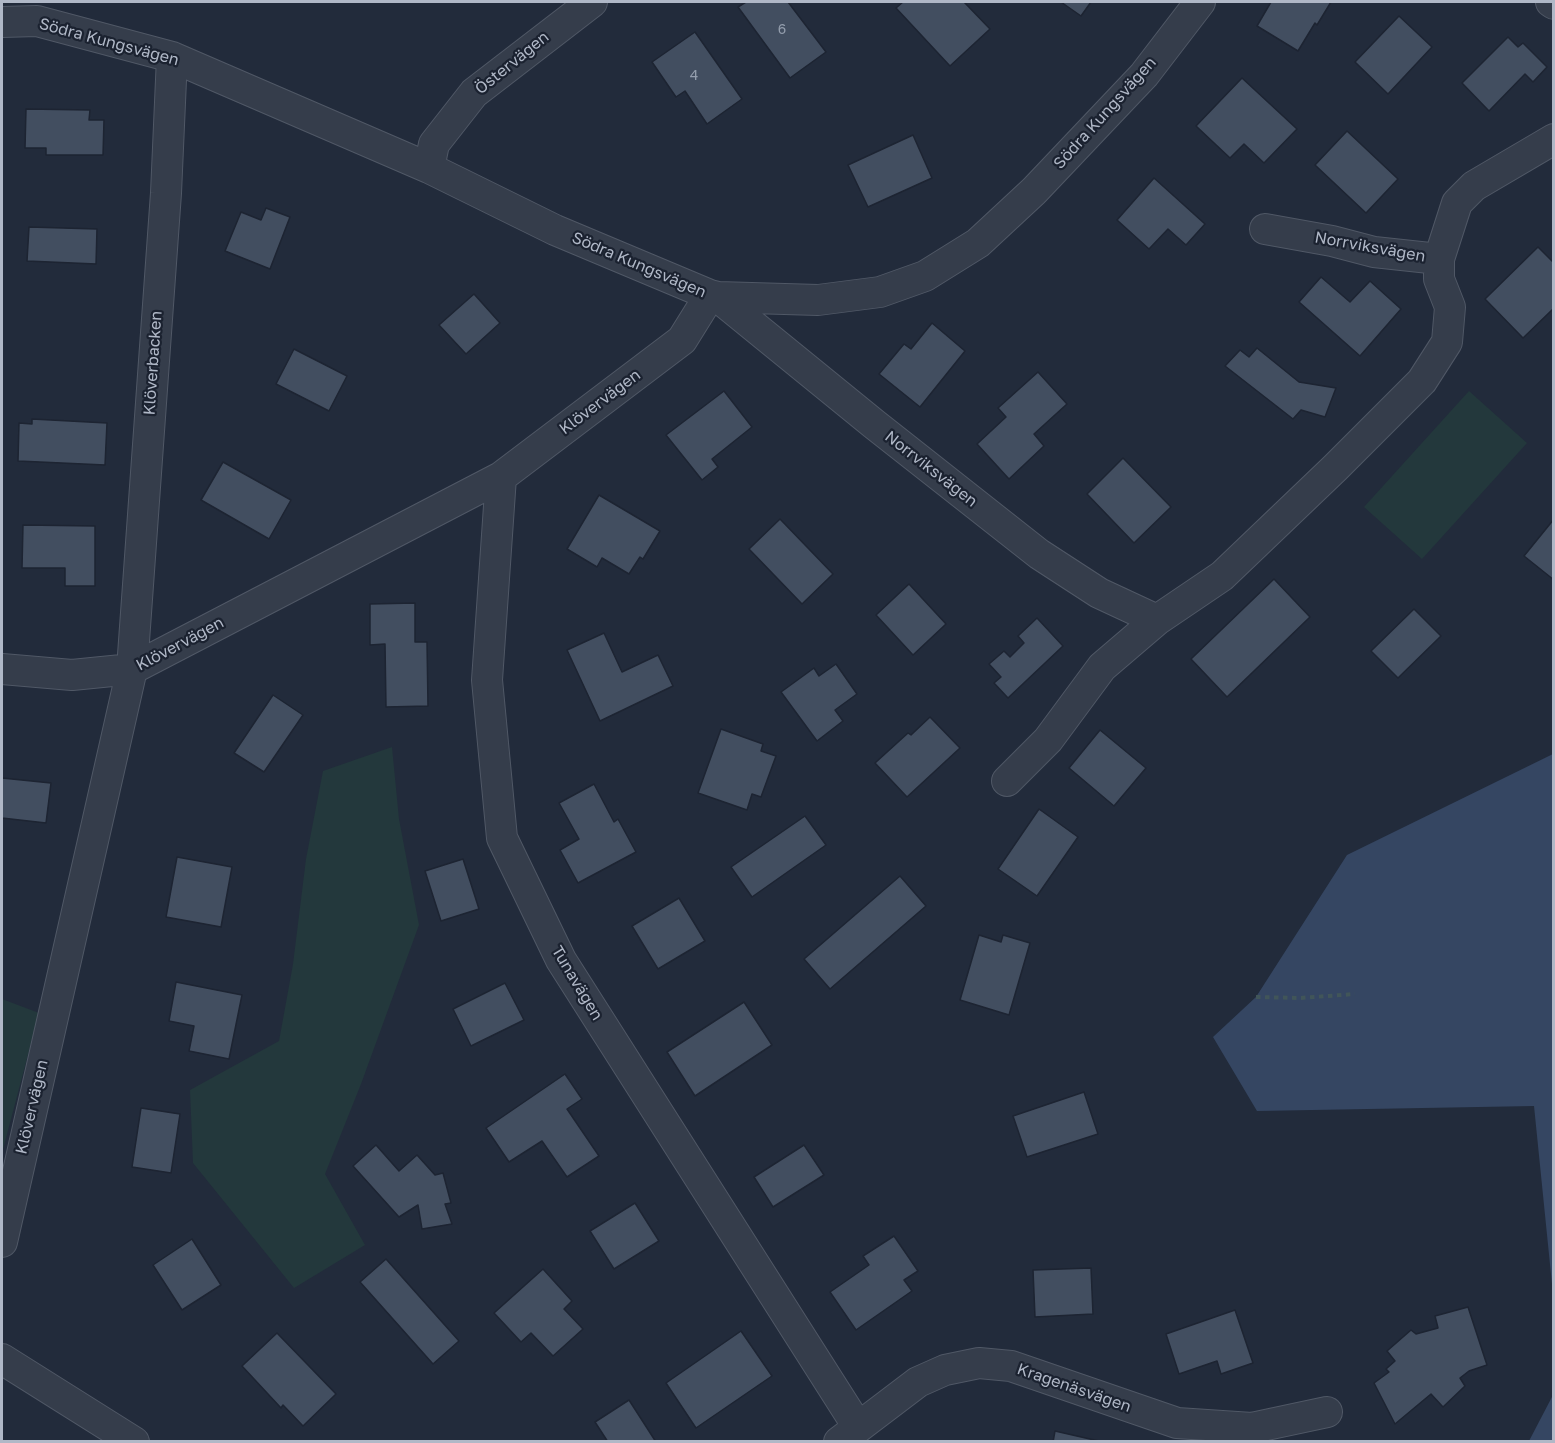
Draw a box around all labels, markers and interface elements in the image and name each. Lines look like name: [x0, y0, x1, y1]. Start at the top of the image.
street label: Södra Kungsvägen: [37, 14, 181, 70]
house number: 6: [778, 22, 786, 38]
street label: Östervägen: [471, 27, 553, 99]
street label: Södra Kungsvägen: [1050, 53, 1160, 173]
house number: 4: [690, 68, 698, 84]
street label: Södra Kungsvägen: [569, 228, 709, 302]
street label: Norrviksvägen: [1313, 228, 1427, 266]
street label: Klöverbacken: [140, 310, 166, 416]
street label: Klövervägen: [556, 365, 644, 439]
street label: Norrviksvägen: [881, 427, 981, 511]
street label: Klövervägen: [133, 613, 227, 675]
street label: Tunavägen: [547, 942, 607, 1024]
street label: Klövervägen: [12, 1058, 52, 1156]
street label: Kragenäsvägen: [1014, 1360, 1134, 1416]

